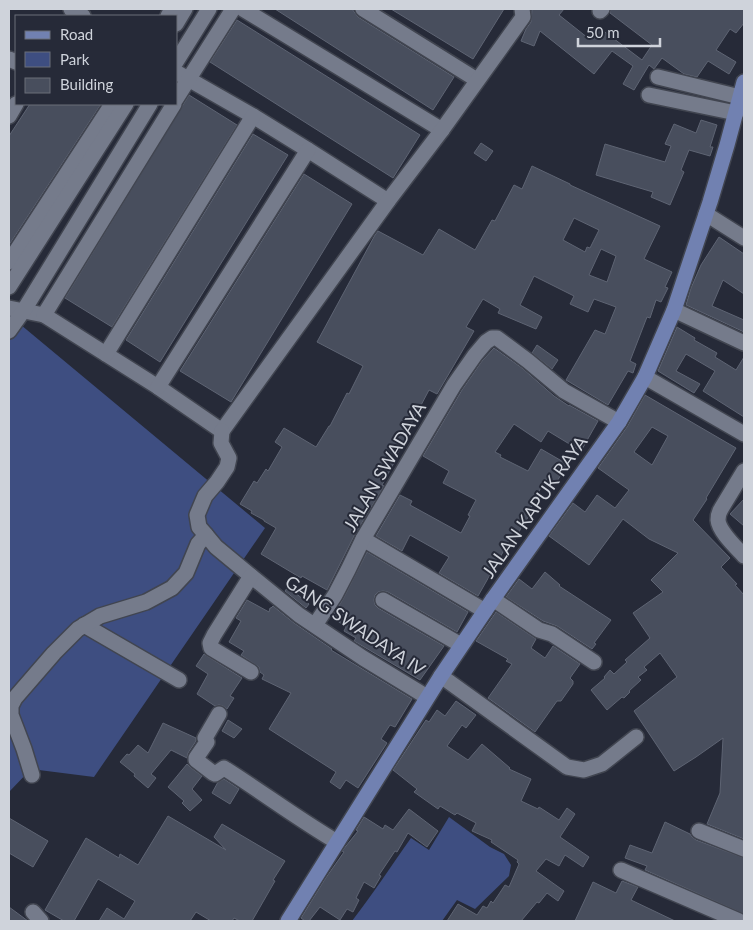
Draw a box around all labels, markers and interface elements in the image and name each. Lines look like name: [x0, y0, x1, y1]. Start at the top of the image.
legend: [15, 15, 178, 105]
scale bar: [578, 15, 660, 47]
text: 50 m: [586, 23, 620, 41]
text: Road: [60, 25, 93, 43]
text: Park: [60, 50, 90, 68]
text: Building: [60, 75, 113, 93]
street label: JALAN SWADAYA: [338, 397, 430, 535]
street label: JALAN KAPUK RAYA: [477, 430, 592, 582]
street label: GANG SWADAYA IV: [281, 570, 430, 681]

